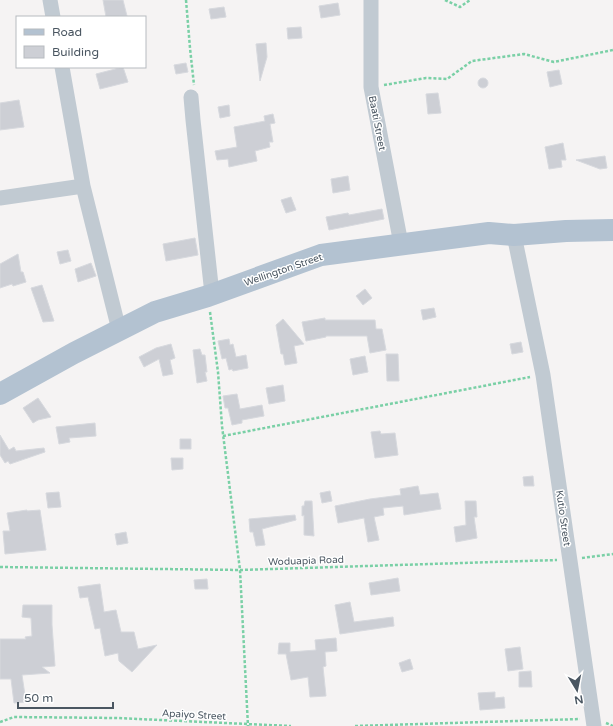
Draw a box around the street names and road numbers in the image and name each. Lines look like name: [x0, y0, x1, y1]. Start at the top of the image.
street label: Baati Street: [366, 95, 388, 152]
street label: Wellington Street: [242, 251, 324, 289]
street label: Kutio Street: [553, 489, 573, 547]
street label: Woduapia Road: [268, 554, 344, 568]
street label: Apaiyo Street: [161, 707, 227, 723]

